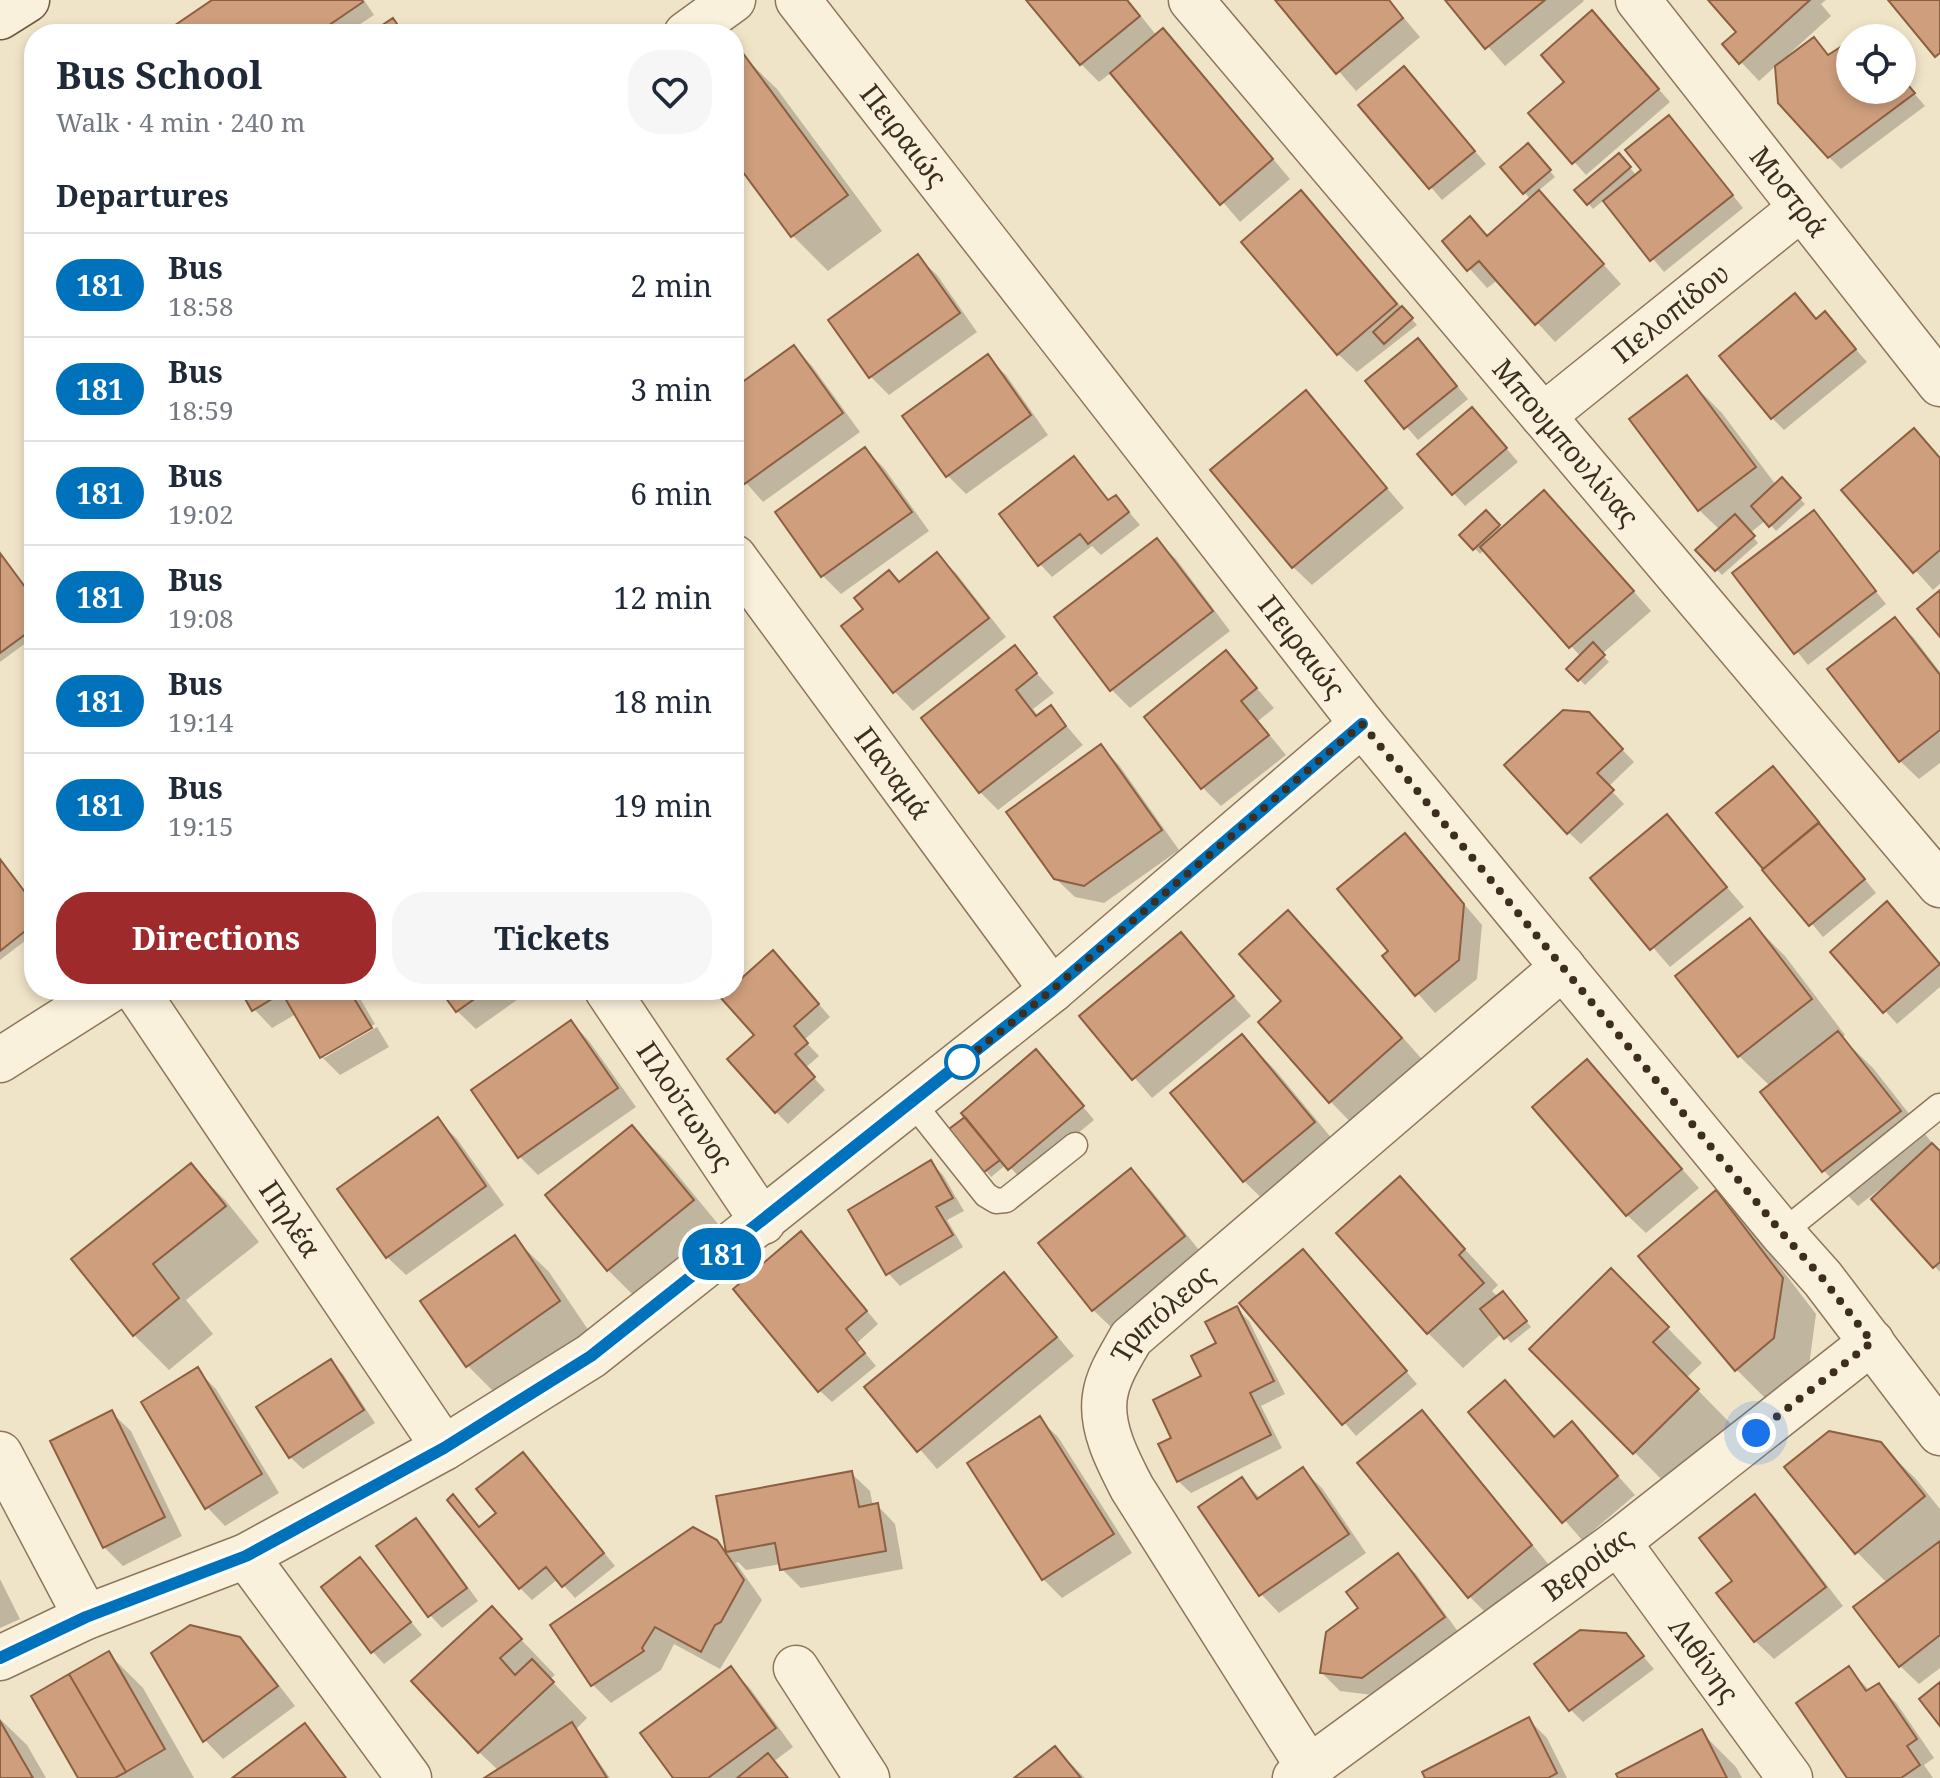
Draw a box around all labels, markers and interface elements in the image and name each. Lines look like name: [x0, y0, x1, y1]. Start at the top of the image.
map controls: [1836, 24, 1916, 104]
button: locate: [1836, 24, 1916, 104]
text: Bus School: [56, 48, 262, 100]
button: heart: [628, 50, 712, 134]
street label: Πειραιώς: [852, 76, 957, 195]
text: Walk · 4 min · 240 m: [56, 104, 305, 140]
street label: Μυστρά: [1742, 138, 1837, 245]
text: Departures: [56, 175, 229, 216]
text: Bus: [168, 247, 223, 288]
street label: Πελοπίδου: [1604, 254, 1737, 371]
text: 2 min: [630, 265, 712, 306]
text: 181: [76, 266, 124, 304]
text: 18:58: [168, 288, 234, 324]
street label: Μπουμπουλίνας: [1485, 350, 1648, 534]
text: Bus: [168, 351, 223, 392]
text: 3 min: [630, 369, 712, 410]
text: 181: [76, 370, 124, 408]
text: 18:59: [168, 392, 234, 428]
text: Bus: [168, 455, 223, 496]
text: 6 min: [630, 473, 712, 514]
text: 181: [76, 474, 124, 512]
text: 19:02: [168, 496, 234, 532]
text: Bus: [168, 559, 223, 600]
text: 12 min: [613, 577, 712, 618]
text: 181: [76, 578, 124, 616]
street label: Πειραιώς: [1250, 587, 1355, 706]
text: 19:08: [168, 600, 234, 636]
text: Bus: [168, 663, 223, 704]
text: 18 min: [613, 681, 712, 722]
text: 181: [76, 682, 124, 720]
text: 19:14: [168, 704, 234, 740]
street label: Παναμά: [847, 718, 940, 826]
text: Bus: [168, 767, 223, 808]
text: 19 min: [613, 785, 712, 826]
text: 181: [76, 786, 124, 824]
text: 19:15: [168, 808, 234, 844]
button: Directions: [56, 892, 376, 984]
button: Tickets: [392, 892, 712, 984]
street label: Πλούτωνος: [629, 1033, 743, 1178]
unlabelled marker: [945, 1045, 979, 1079]
street label: Πηλέα: [251, 1173, 330, 1264]
line badge: 181: [676, 1228, 768, 1280]
text: 181: [698, 1235, 746, 1273]
street label: Τριπόλεος: [1101, 1255, 1222, 1369]
your location: [1736, 1413, 1776, 1453]
street label: Βεροίας: [1534, 1518, 1640, 1609]
street label: Λιθίνης: [1661, 1609, 1749, 1710]

